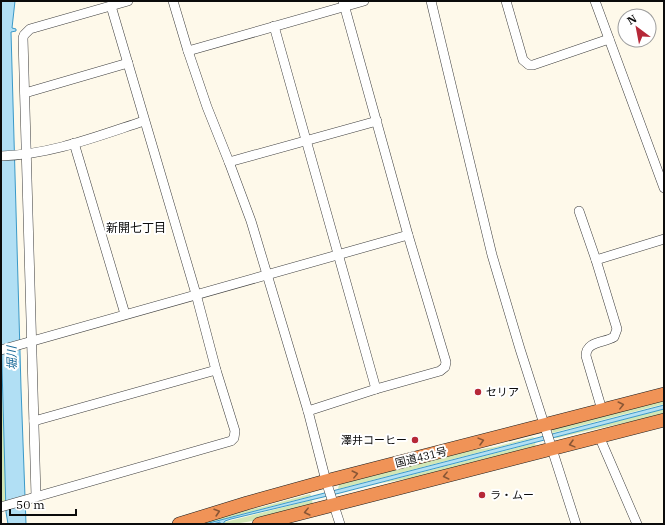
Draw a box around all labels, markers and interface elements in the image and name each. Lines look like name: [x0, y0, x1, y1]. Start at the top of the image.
north arrow: [617, 8, 657, 48]
text: N: [624, 11, 639, 28]
district label: 新開七丁目: [106, 220, 166, 235]
water label: 堀川: [4, 344, 19, 370]
place label: セリア: [486, 385, 519, 399]
marker: セリア: [473, 387, 483, 397]
one-way arrow: [617, 401, 624, 410]
place label: 澤井コーヒー: [341, 433, 407, 447]
marker: 澤井コーヒー: [410, 435, 420, 445]
one-way arrow: [478, 438, 484, 446]
one-way arrow: [569, 439, 575, 447]
street label: 国道431号: [394, 444, 448, 470]
one-way arrow: [352, 470, 359, 479]
one-way arrow: [443, 471, 450, 480]
place label: ラ・ムー: [490, 488, 534, 502]
marker: ラ・ムー: [477, 490, 487, 500]
scale bar: [10, 491, 76, 517]
text: 50 m: [16, 497, 45, 512]
one-way arrow: [303, 507, 310, 515]
one-way arrow: [213, 509, 220, 517]

